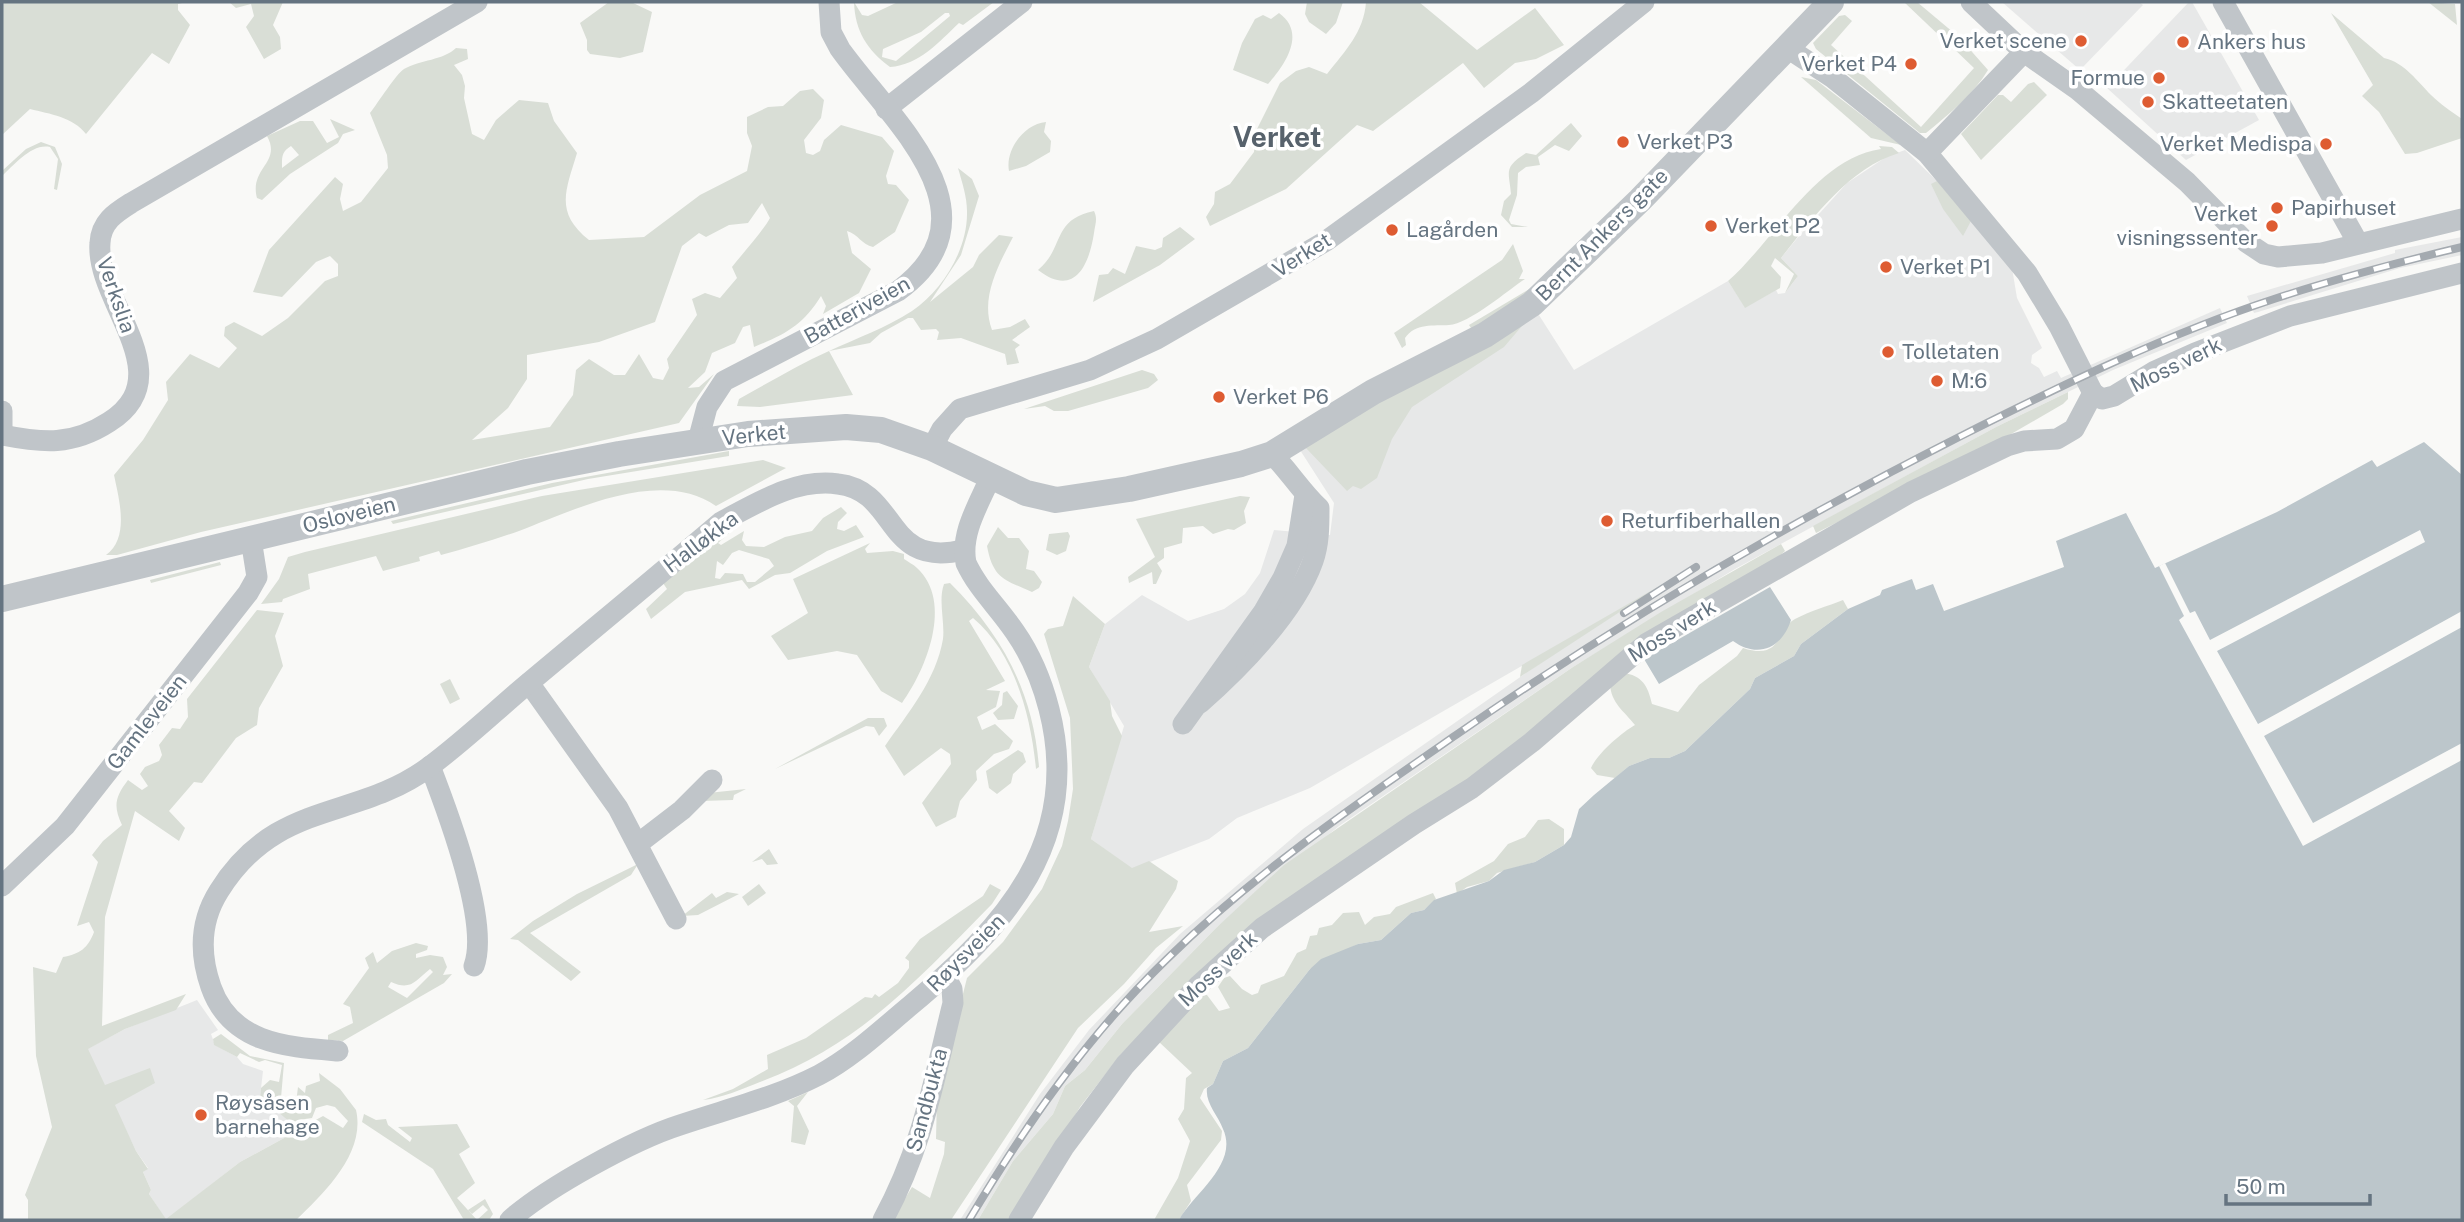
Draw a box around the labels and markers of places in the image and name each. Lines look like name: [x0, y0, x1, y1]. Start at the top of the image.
place label: Verket scene: [1940, 28, 2067, 53]
place label: Ankers hus: [2197, 29, 2306, 54]
marker: Verket scene: [2073, 33, 2089, 49]
marker: Ankers hus: [2175, 34, 2191, 50]
place label: Verket P4: [1801, 51, 1897, 76]
marker: Verket P4: [1903, 56, 1919, 72]
place label: Formue: [2071, 65, 2145, 90]
marker: Formue: [2151, 70, 2167, 86]
place label: Skatteetaten: [2162, 89, 2288, 114]
marker: Skatteetaten: [2140, 94, 2156, 110]
place label: Verket P3: [1637, 129, 1733, 154]
place label: Verket Medispa: [2160, 131, 2312, 156]
marker: Verket P3: [1615, 134, 1631, 150]
marker: Verket Medispa: [2318, 136, 2334, 152]
place label: Papirhuset: [2291, 195, 2396, 220]
marker: Papirhuset: [2269, 200, 2285, 216]
place label: Verket visningssenter: [2117, 201, 2258, 250]
place label: Verket P2: [1725, 213, 1820, 238]
place label: Lagården: [1406, 217, 1498, 242]
marker: Verket P2: [1703, 218, 1719, 234]
marker: Verket visningssenter: [2264, 218, 2280, 234]
marker: Lagården: [1384, 222, 1400, 238]
place label: Verket P1: [1900, 254, 1991, 279]
marker: Verket P1: [1878, 259, 1894, 275]
place label: Tolletaten: [1902, 339, 1999, 364]
marker: Tolletaten: [1880, 344, 1896, 360]
place label: M:6: [1951, 368, 1987, 393]
marker: M:6: [1929, 373, 1945, 389]
place label: Verket P6: [1233, 384, 1329, 409]
marker: Verket P6: [1211, 389, 1227, 405]
place label: Returfiberhallen: [1621, 508, 1780, 533]
marker: Returfiberhallen: [1599, 513, 1615, 529]
place label: Røysåsen barnehage: [215, 1090, 320, 1139]
marker: Røysåsen barnehage: [193, 1107, 209, 1123]

